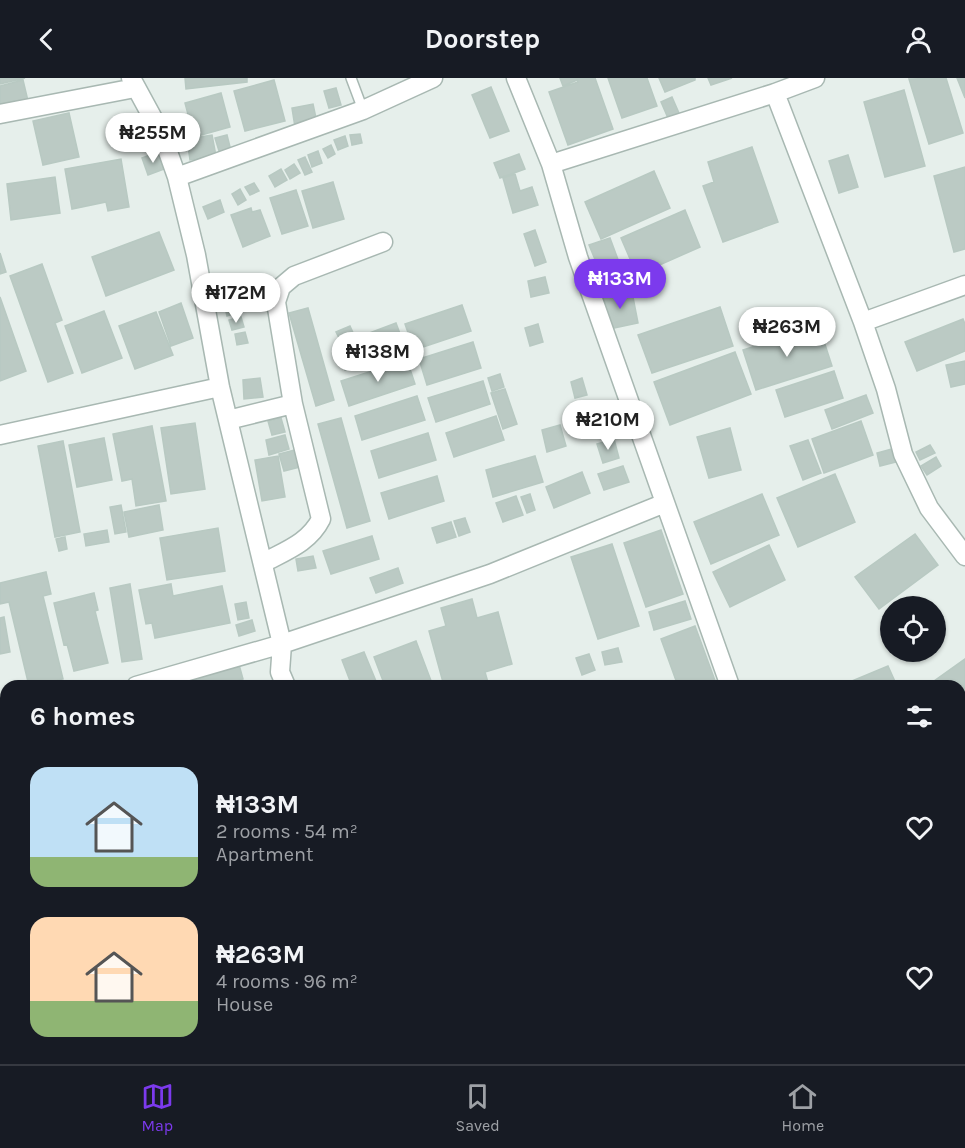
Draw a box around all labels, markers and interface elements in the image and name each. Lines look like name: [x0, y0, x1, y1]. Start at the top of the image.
icon: back: [30, 23, 63, 56]
text: Doorstep: [425, 23, 540, 55]
icon: person: [902, 23, 935, 56]
pin: ₦255M: [111, 113, 195, 164]
text: ₦255M: [119, 121, 187, 144]
pin: ₦133M: [578, 259, 662, 310]
text: ₦133M: [588, 267, 652, 290]
pin: ₦172M: [194, 273, 278, 324]
text: ₦172M: [205, 281, 267, 304]
pin: ₦263M: [745, 307, 829, 358]
text: ₦263M: [753, 315, 821, 338]
pin: ₦138M: [336, 332, 420, 383]
text: ₦138M: [346, 340, 410, 363]
pin: ₦210M: [566, 400, 650, 451]
text: ₦210M: [576, 408, 640, 431]
map controls: [880, 596, 946, 662]
button: locate: [880, 596, 946, 662]
icon: filters: [903, 700, 936, 733]
text: 6 homes: [30, 701, 135, 732]
text: ₦133M: [216, 789, 299, 820]
icon: home: [78, 791, 150, 863]
icon: heart: [903, 811, 936, 844]
text: 2 rooms · 54 m²: [216, 820, 358, 843]
text: Apartment: [216, 843, 314, 866]
text: ₦263M: [216, 939, 305, 970]
icon: home: [78, 941, 150, 1013]
icon: heart: [903, 961, 936, 994]
text: 4 rooms · 96 m²: [216, 970, 358, 993]
text: House: [216, 993, 273, 1016]
tab: Map: [141, 1080, 174, 1135]
tab: Saved: [456, 1080, 500, 1135]
tab: Home: [782, 1080, 824, 1135]

